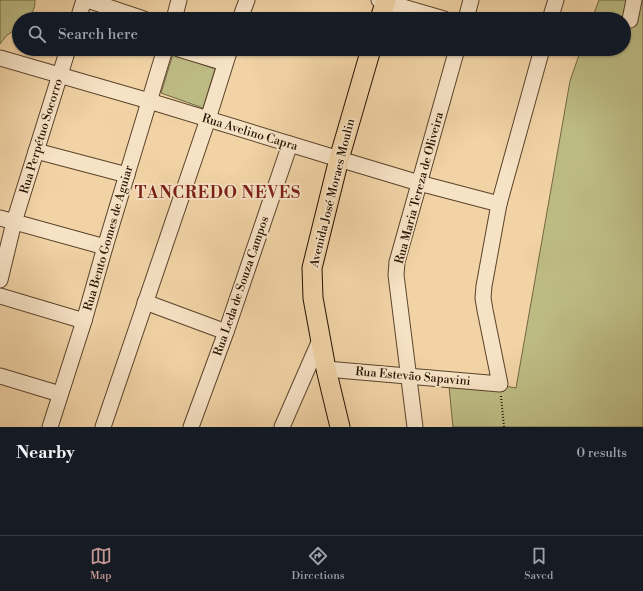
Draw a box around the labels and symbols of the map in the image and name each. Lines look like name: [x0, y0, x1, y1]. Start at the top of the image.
street label: Rua Perpétuo Socorro: [17, 77, 66, 196]
street label: Rua Maria Tereza de Oliveira: [392, 110, 447, 266]
street label: Rua Avelino Capra: [200, 111, 301, 154]
street label: Avenida José Moraes Moulin: [306, 117, 358, 270]
street label: Rua Bento Gomes de Aguiar: [80, 164, 136, 313]
district label: TANCREDO NEVES: [135, 183, 301, 203]
street label: Rua Leda de Souza Campos: [210, 214, 272, 358]
street label: Rua Estevão Sapavini: [355, 364, 471, 389]

